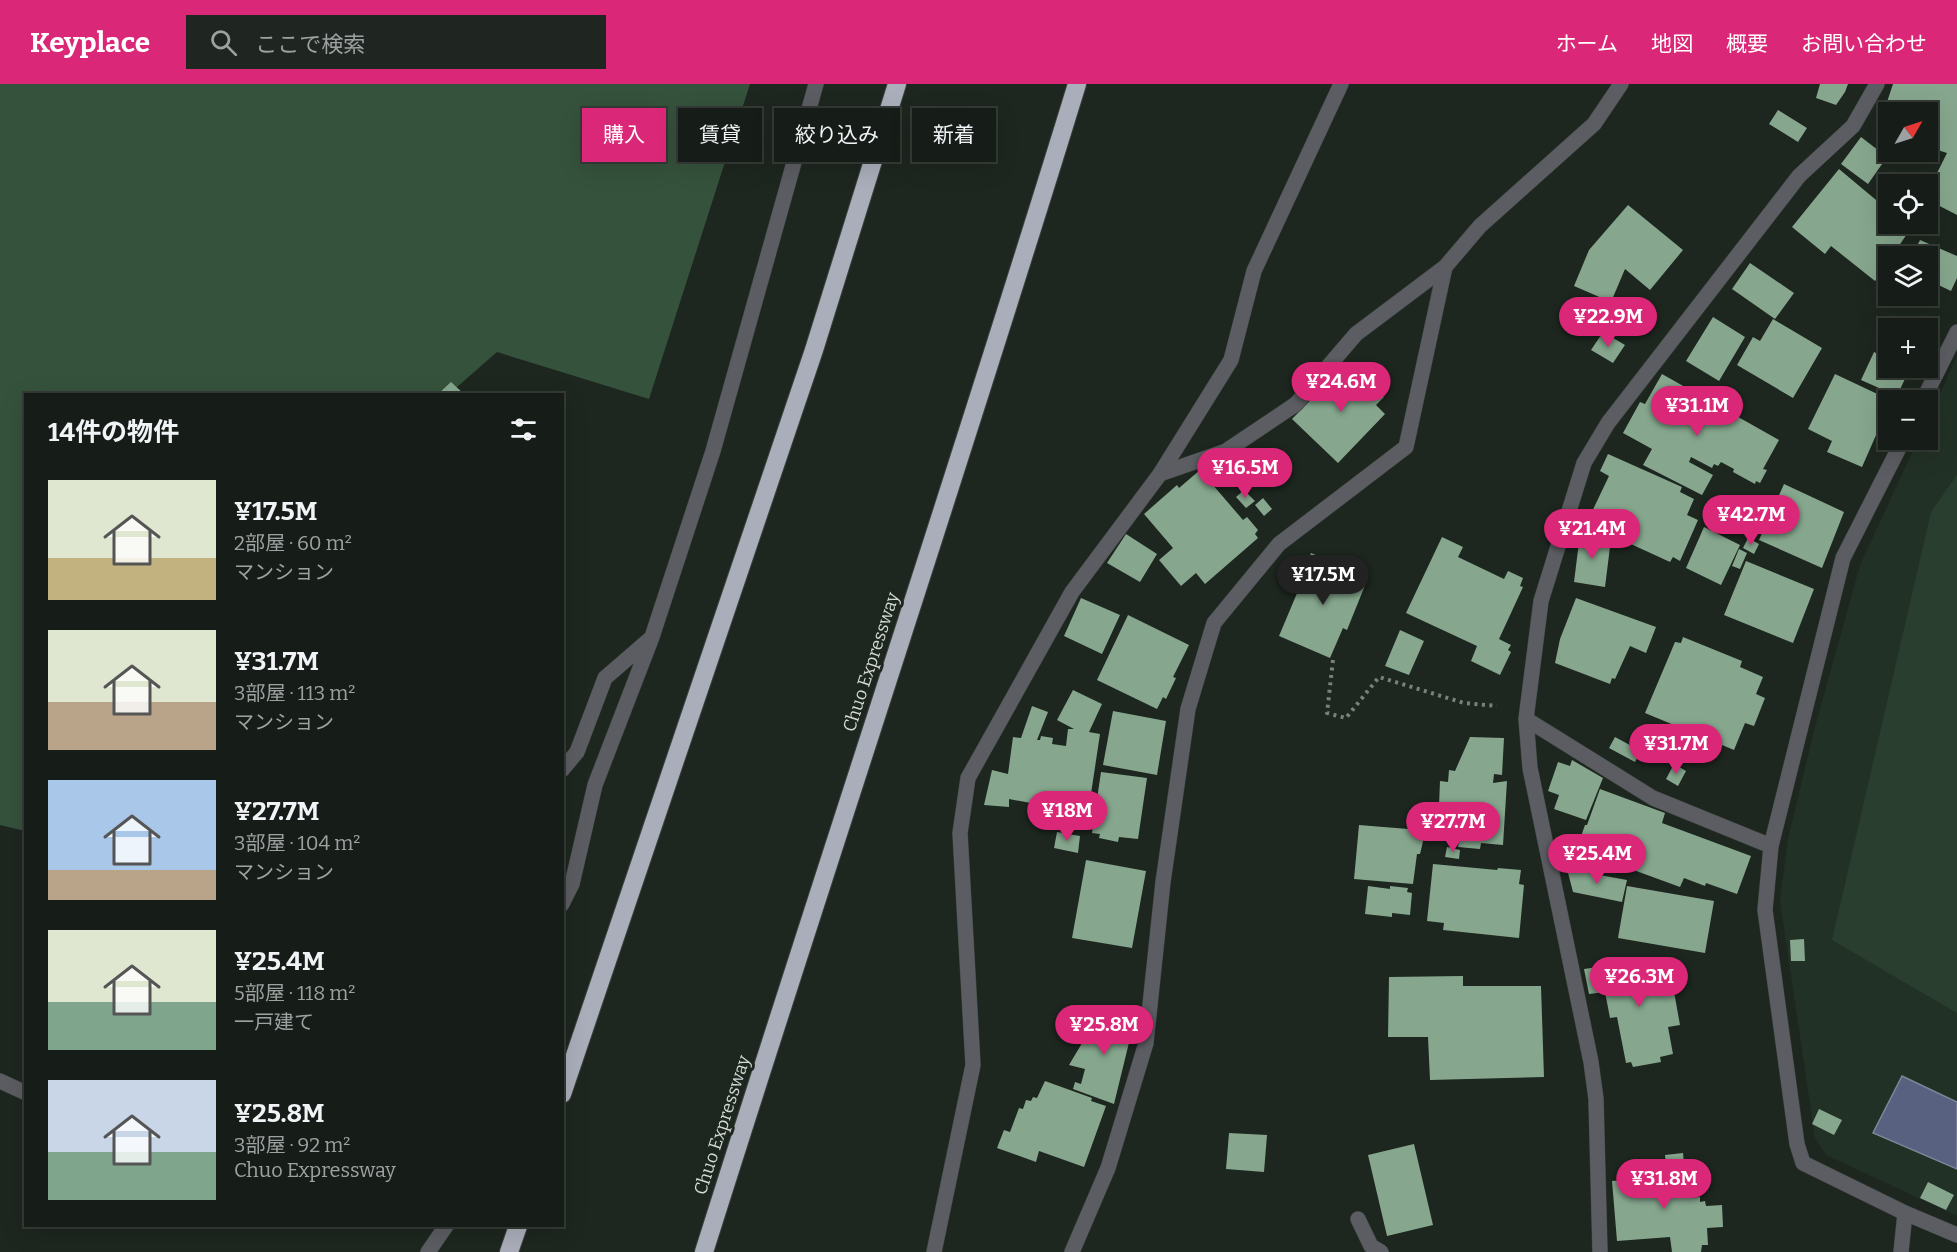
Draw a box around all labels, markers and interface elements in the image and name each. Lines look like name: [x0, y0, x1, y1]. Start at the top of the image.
search box: [186, 15, 606, 69]
text: Keyplace: [30, 26, 150, 59]
icon: search: [207, 26, 240, 59]
text: ここで検索: [255, 31, 365, 58]
text: ホーム: [1556, 31, 1618, 57]
text: 地図: [1651, 31, 1693, 57]
text: 概要: [1726, 31, 1768, 57]
text: お問い合わせ: [1801, 31, 1927, 57]
north arrow: [1878, 102, 1938, 162]
map controls: [1878, 102, 1938, 450]
chip: 購入: [582, 108, 666, 162]
chip: 賃貸: [678, 108, 762, 162]
chip: 絞り込み: [774, 108, 900, 162]
chip: 新着: [912, 108, 996, 162]
button: locate: [1878, 174, 1938, 234]
button: layers: [1878, 246, 1938, 306]
pin: ¥22.9M: [1559, 297, 1657, 348]
text: ¥22.9M: [1573, 304, 1643, 328]
button: +: [1878, 318, 1938, 378]
pin: ¥24.6M: [1292, 362, 1390, 413]
text: ¥24.6M: [1306, 369, 1376, 393]
pin: ¥31.1M: [1648, 386, 1746, 437]
button: −: [1878, 390, 1938, 450]
text: ¥31.1M: [1665, 393, 1729, 417]
icon: filters: [507, 413, 540, 446]
text: 14件の物件: [48, 417, 179, 448]
pin: ¥16.5M: [1196, 448, 1294, 499]
text: ¥16.5M: [1211, 455, 1279, 479]
pin: ¥42.7M: [1702, 495, 1800, 546]
text: ¥17.5M: [234, 496, 318, 527]
text: ¥42.7M: [1716, 502, 1786, 526]
icon: home: [96, 504, 168, 576]
pin: ¥21.4M: [1543, 509, 1641, 560]
text: ¥21.4M: [1558, 516, 1626, 540]
text: 2部屋 · 60 m²: [234, 531, 352, 555]
pin: ¥17.5M: [1274, 555, 1372, 606]
text: マンション: [234, 560, 334, 584]
text: ¥17.5M: [1291, 562, 1355, 586]
street label: Chuo Expressway: [838, 589, 904, 735]
text: ¥31.7M: [234, 646, 319, 677]
icon: home: [96, 654, 168, 726]
text: 3部屋 · 113 m²: [234, 681, 355, 705]
text: マンション: [234, 710, 334, 734]
pin: ¥31.7M: [1627, 724, 1725, 775]
text: ¥31.7M: [1643, 731, 1709, 755]
pin: ¥18M: [1031, 791, 1103, 842]
text: ¥27.7M: [234, 796, 319, 827]
text: ¥18M: [1041, 798, 1093, 822]
pin: ¥27.7M: [1404, 802, 1502, 853]
icon: home: [96, 804, 168, 876]
text: ¥27.7M: [1420, 809, 1486, 833]
text: 3部屋 · 104 m²: [234, 831, 360, 855]
pin: ¥25.4M: [1548, 834, 1646, 885]
text: ¥25.4M: [1562, 841, 1632, 865]
text: マンション: [234, 860, 334, 884]
text: ¥25.4M: [234, 946, 325, 977]
icon: home: [96, 954, 168, 1026]
pin: ¥26.3M: [1590, 957, 1688, 1008]
text: ¥26.3M: [1604, 964, 1674, 988]
text: 5部屋 · 118 m²: [234, 981, 355, 1005]
pin: ¥25.8M: [1055, 1005, 1153, 1056]
text: 一戸建て: [234, 1010, 314, 1034]
text: ¥25.8M: [1069, 1012, 1139, 1036]
street label: Chuo Expressway: [689, 1052, 755, 1198]
text: ¥25.8M: [234, 1098, 324, 1129]
icon: home: [96, 1104, 168, 1176]
text: 3部屋 · 92 m²: [234, 1133, 350, 1157]
text: Chuo Expressway: [234, 1158, 396, 1182]
pin: ¥31.8M: [1615, 1159, 1713, 1210]
text: ¥31.8M: [1630, 1166, 1698, 1190]

